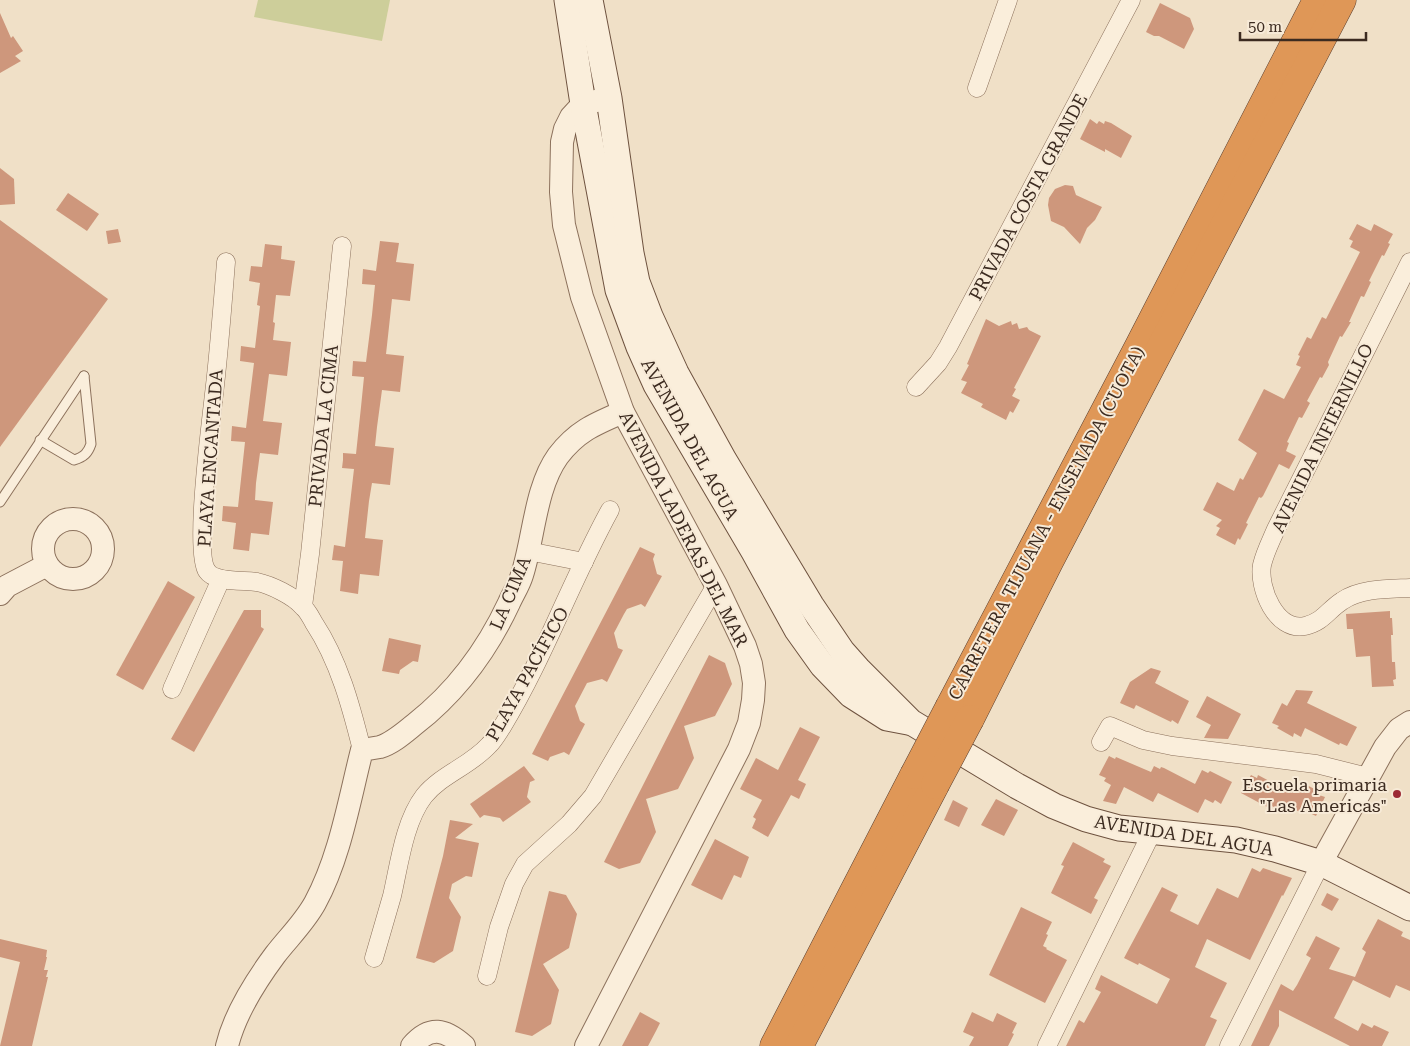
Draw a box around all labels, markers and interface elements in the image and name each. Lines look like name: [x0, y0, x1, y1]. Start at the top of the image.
scale bar: [1240, 10, 1366, 42]
text: 50 m: [1248, 18, 1283, 36]
street label: PRIVADA COSTA GRANDE: [964, 90, 1092, 304]
street label: AVENIDA INFIERNILLO: [1267, 340, 1377, 536]
street label: CARRETERA TIJUANA - ENSENADA (CUOTA): [943, 342, 1149, 704]
street label: PRIVADA LA CIMA: [304, 343, 342, 508]
street label: AVENIDA DEL AGUA: [637, 355, 743, 524]
street label: PLAYA ENCANTADA: [193, 368, 227, 548]
street label: AVENIDA LADERAS DEL MAR: [615, 408, 753, 651]
street label: LA CIMA: [485, 553, 535, 633]
street label: PLAYA PACÍFICO: [481, 603, 573, 745]
place label: Escuela primaria "Las Americas": [1242, 774, 1387, 816]
marker: Escuela primaria "Las Americas": [1391, 788, 1403, 800]
street label: AVENIDA DEL AGUA: [1093, 810, 1276, 860]

